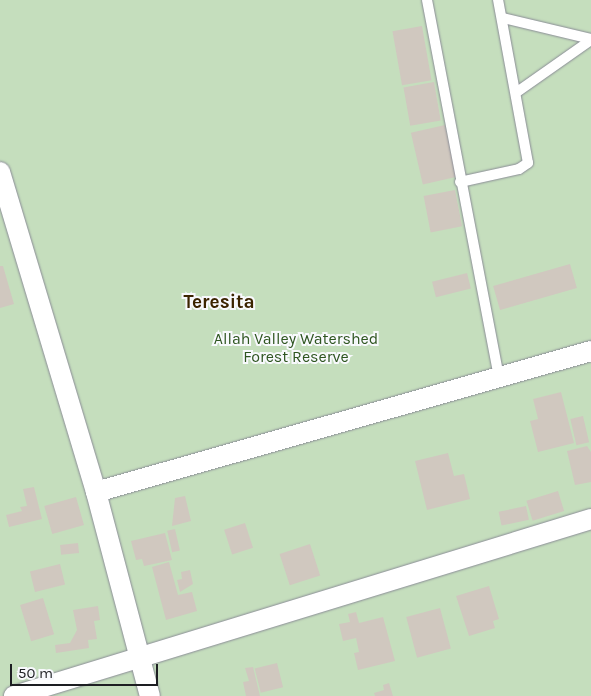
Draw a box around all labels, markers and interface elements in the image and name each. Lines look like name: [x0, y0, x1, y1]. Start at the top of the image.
district label: Teresita: [184, 292, 254, 314]
park label: Allah Valley Watershed Forest Reserve: [214, 329, 378, 367]
scale bar: [12, 654, 160, 686]
text: 50 m: [18, 664, 53, 682]

